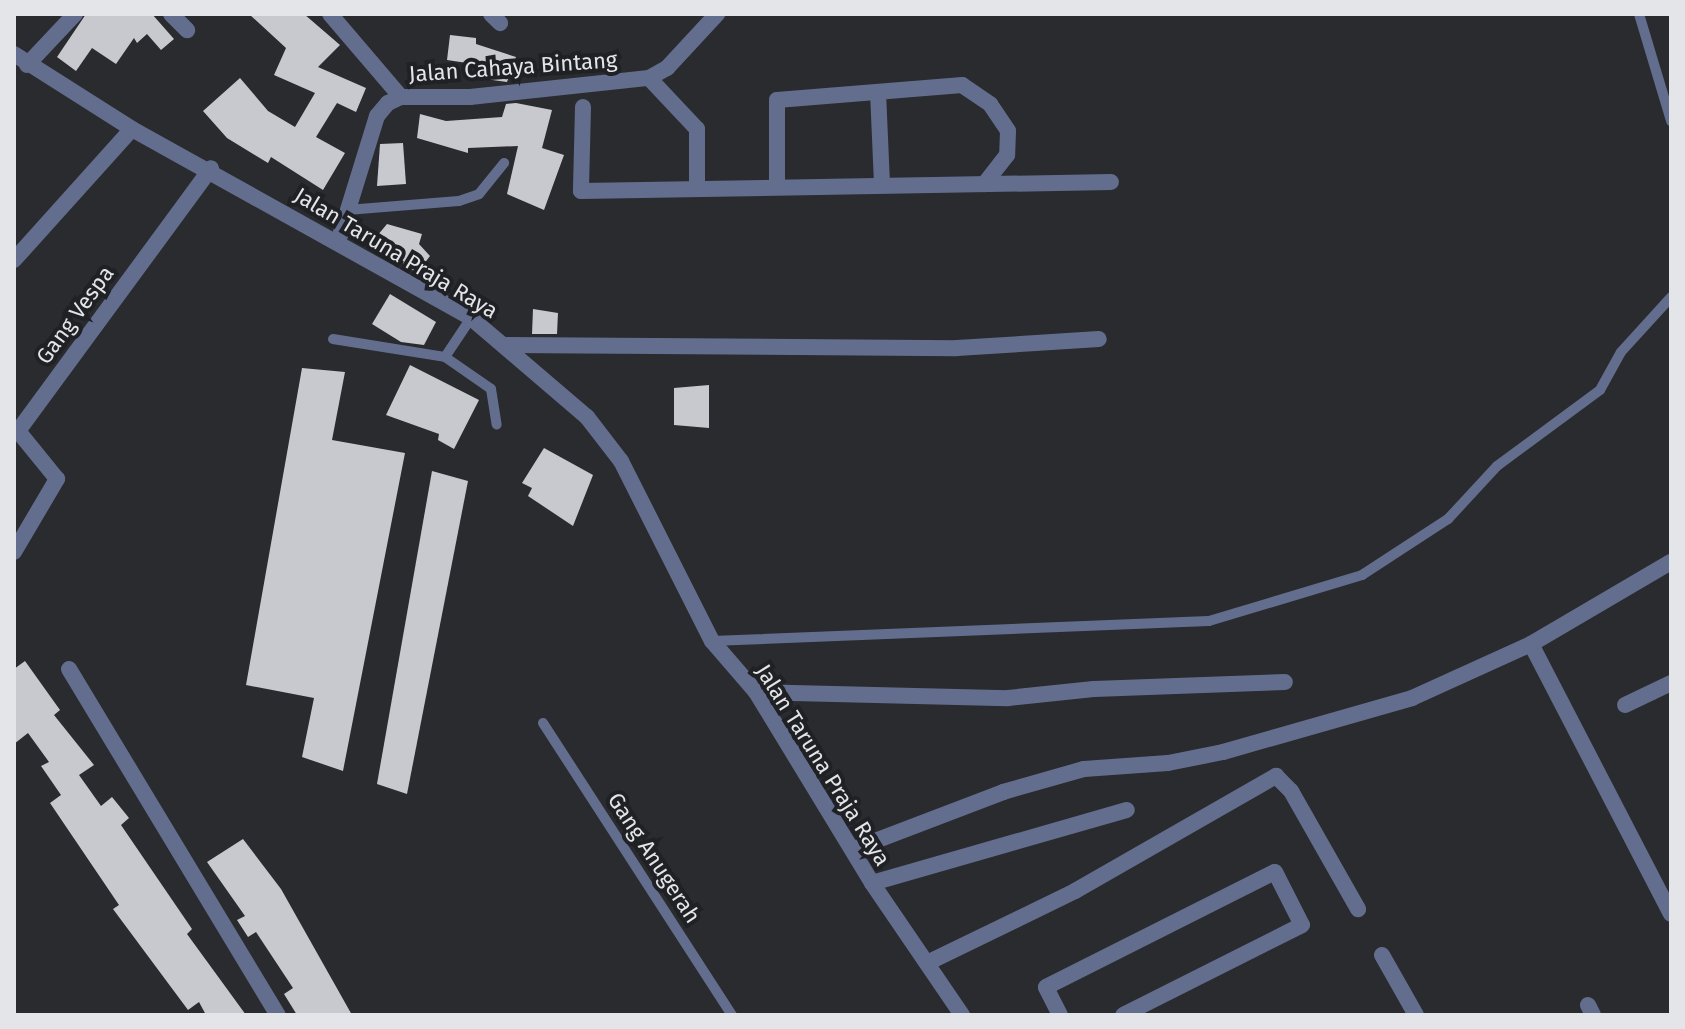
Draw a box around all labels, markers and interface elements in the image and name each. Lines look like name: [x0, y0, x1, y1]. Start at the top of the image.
street label: Jalan Cahaya Bintang: [408, 47, 618, 87]
street label: Jalan Taruna Praja Raya: [289, 182, 503, 324]
street label: Gang Vespa: [31, 261, 119, 369]
street label: Jalan Taruna Praja Raya: [750, 659, 896, 871]
street label: Gang Anugerah: [602, 788, 706, 928]

